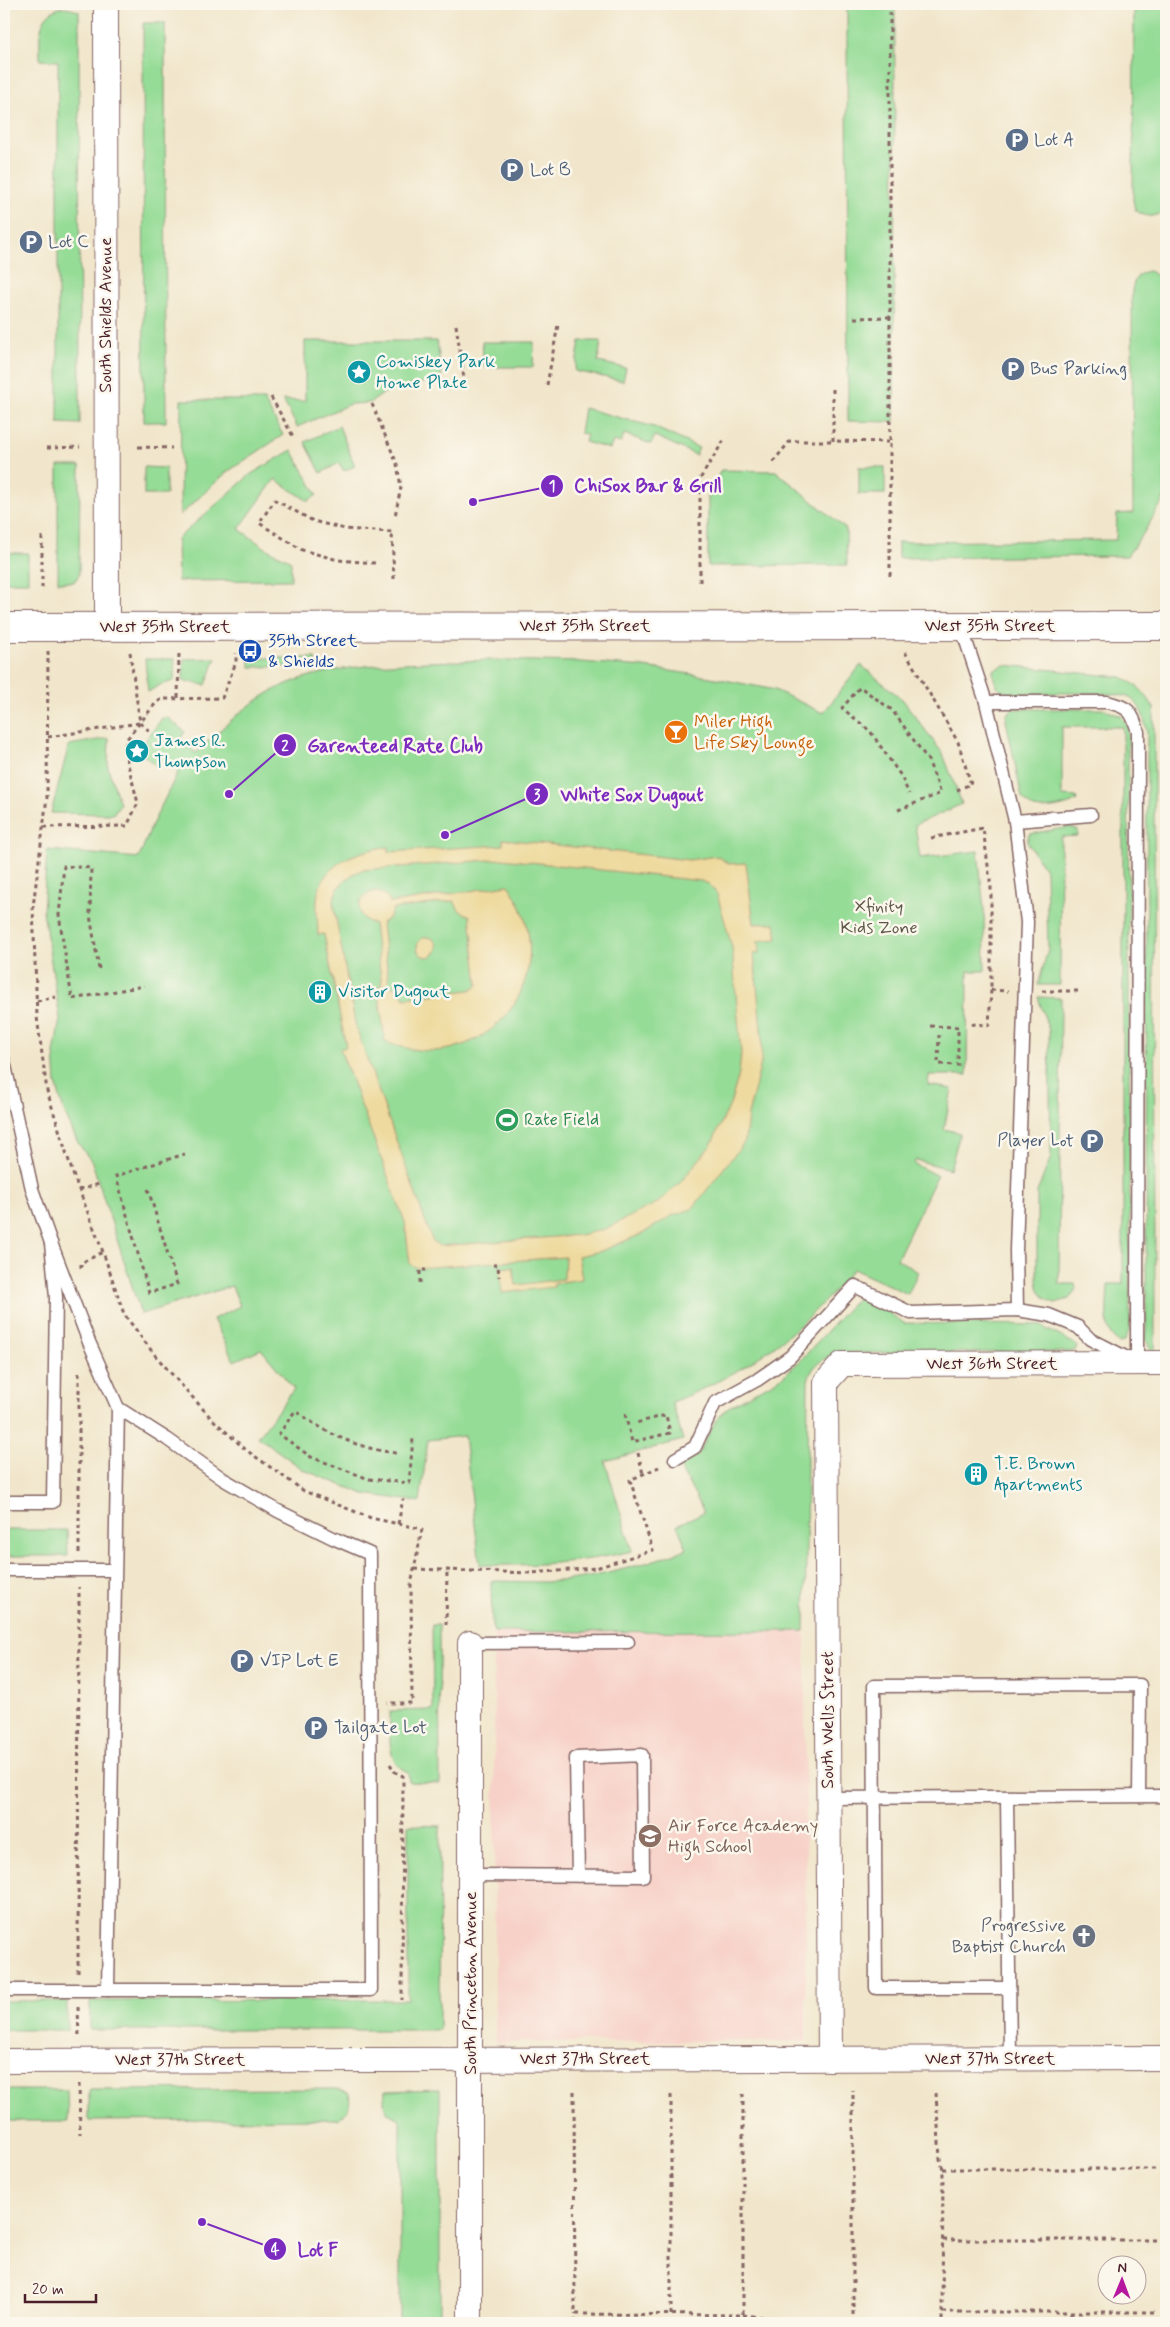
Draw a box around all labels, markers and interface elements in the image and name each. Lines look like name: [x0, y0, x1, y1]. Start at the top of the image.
parking icon: Lot A: [1004, 127, 1030, 153]
place label: Lot A: [1034, 128, 1074, 152]
parking icon: Lot B: [499, 157, 525, 183]
place label: Lot B: [530, 158, 571, 182]
parking icon: Lot C: [18, 229, 44, 255]
place label: Lot C: [48, 230, 89, 254]
street label: South Shields Avenue: [94, 237, 118, 393]
place label: Comiskey Park Home Plate: [376, 350, 495, 395]
parking icon: Bus Parking: [1000, 356, 1026, 382]
place label: Bus Parking: [1030, 357, 1127, 381]
place icon: Comiskey Park Home Plate: [346, 359, 372, 385]
callout: ChiSox Bar & Grill: [540, 469, 730, 503]
text: ChiSox Bar & Grill: [574, 474, 722, 499]
text: 1: [549, 477, 555, 497]
street label: West 35th Street: [519, 614, 651, 638]
street label: West 35th Street: [924, 614, 1056, 638]
street label: West 35th Street: [99, 615, 231, 639]
place label: 35th Street & Shields: [268, 629, 358, 674]
bus stop icon: 35th Street & Shields: [237, 638, 263, 664]
place label: Miler High Life Sky Lounge: [694, 710, 814, 757]
bar icon: Miler High Life Sky Lounge: [663, 719, 689, 745]
callout: Garenteed Rate Club: [273, 728, 492, 762]
place label: James R. Thompson: [154, 729, 226, 774]
text: Garenteed Rate Club: [307, 734, 483, 759]
text: 2: [281, 737, 289, 757]
place icon: James R. Thompson: [124, 738, 150, 764]
callout: White Sox Dugout: [524, 777, 715, 811]
text: White Sox Dugout: [559, 783, 704, 809]
text: 3: [534, 786, 541, 806]
park label: Xfinity Kids Zone: [840, 895, 918, 940]
building icon: Visitor Dugout: [307, 979, 333, 1005]
place label: Visitor Dugout: [338, 980, 450, 1005]
sports icon: Rate Field: [494, 1107, 520, 1133]
place label: Rate Field: [524, 1108, 599, 1132]
parking icon: Player Lot: [1079, 1128, 1105, 1154]
place label: Player Lot: [997, 1129, 1074, 1153]
street label: West 36th Street: [926, 1352, 1058, 1376]
place label: T.E. Brown Apartments: [994, 1452, 1082, 1498]
building icon: T.E. Brown Apartments: [963, 1461, 989, 1487]
parking icon: VIP Lot E: [229, 1648, 255, 1674]
place label: VIP Lot E: [260, 1649, 339, 1673]
street label: South Wells Street: [816, 1651, 840, 1789]
parking icon: Tailgate Lot: [303, 1715, 329, 1741]
place label: Tailgate Lot: [334, 1716, 427, 1741]
place label: Air Force Academy High School: [668, 1814, 818, 1861]
school or university icon: Air Force Academy High School: [637, 1823, 663, 1849]
street label: South Princeton Avenue: [459, 1891, 483, 2075]
place label: Progressive Baptist Church: [952, 1914, 1066, 1959]
church icon: Progressive Baptist Church: [1071, 1923, 1097, 1949]
street label: West 37th Street: [520, 2047, 651, 2071]
street label: West 37th Street: [925, 2047, 1056, 2071]
street label: West 37th Street: [115, 2048, 246, 2072]
callout: Lot F: [263, 2232, 348, 2266]
text: Lot F: [297, 2238, 339, 2263]
text: 4: [271, 2240, 280, 2260]
north arrow: [1098, 2254, 1148, 2304]
text: N: [1117, 2259, 1127, 2277]
scale bar: [25, 2272, 96, 2304]
text: 20 m: [32, 2280, 64, 2300]

